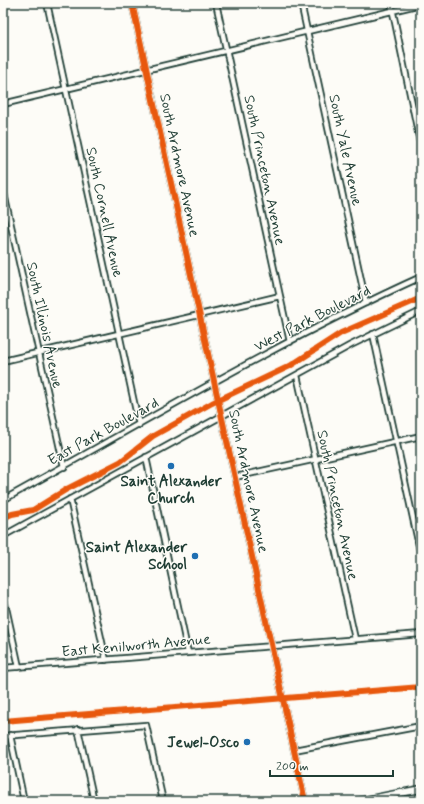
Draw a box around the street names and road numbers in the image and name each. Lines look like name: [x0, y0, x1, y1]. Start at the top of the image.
street label: South Ardmore Avenue: [154, 92, 204, 239]
street label: South Princeton Avenue: [238, 93, 290, 247]
street label: South Yale Avenue: [323, 93, 367, 208]
street label: South Cornell Avenue: [80, 145, 128, 279]
street label: South Illinois Avenue: [21, 260, 67, 390]
street label: West Park Boulevard: [251, 281, 374, 357]
street label: East Park Boulevard: [44, 393, 163, 471]
street label: South Ardmore Avenue: [223, 408, 273, 555]
street label: South Princeton Avenue: [311, 428, 363, 582]
street label: East Kenilworth Avenue: [61, 630, 211, 662]

